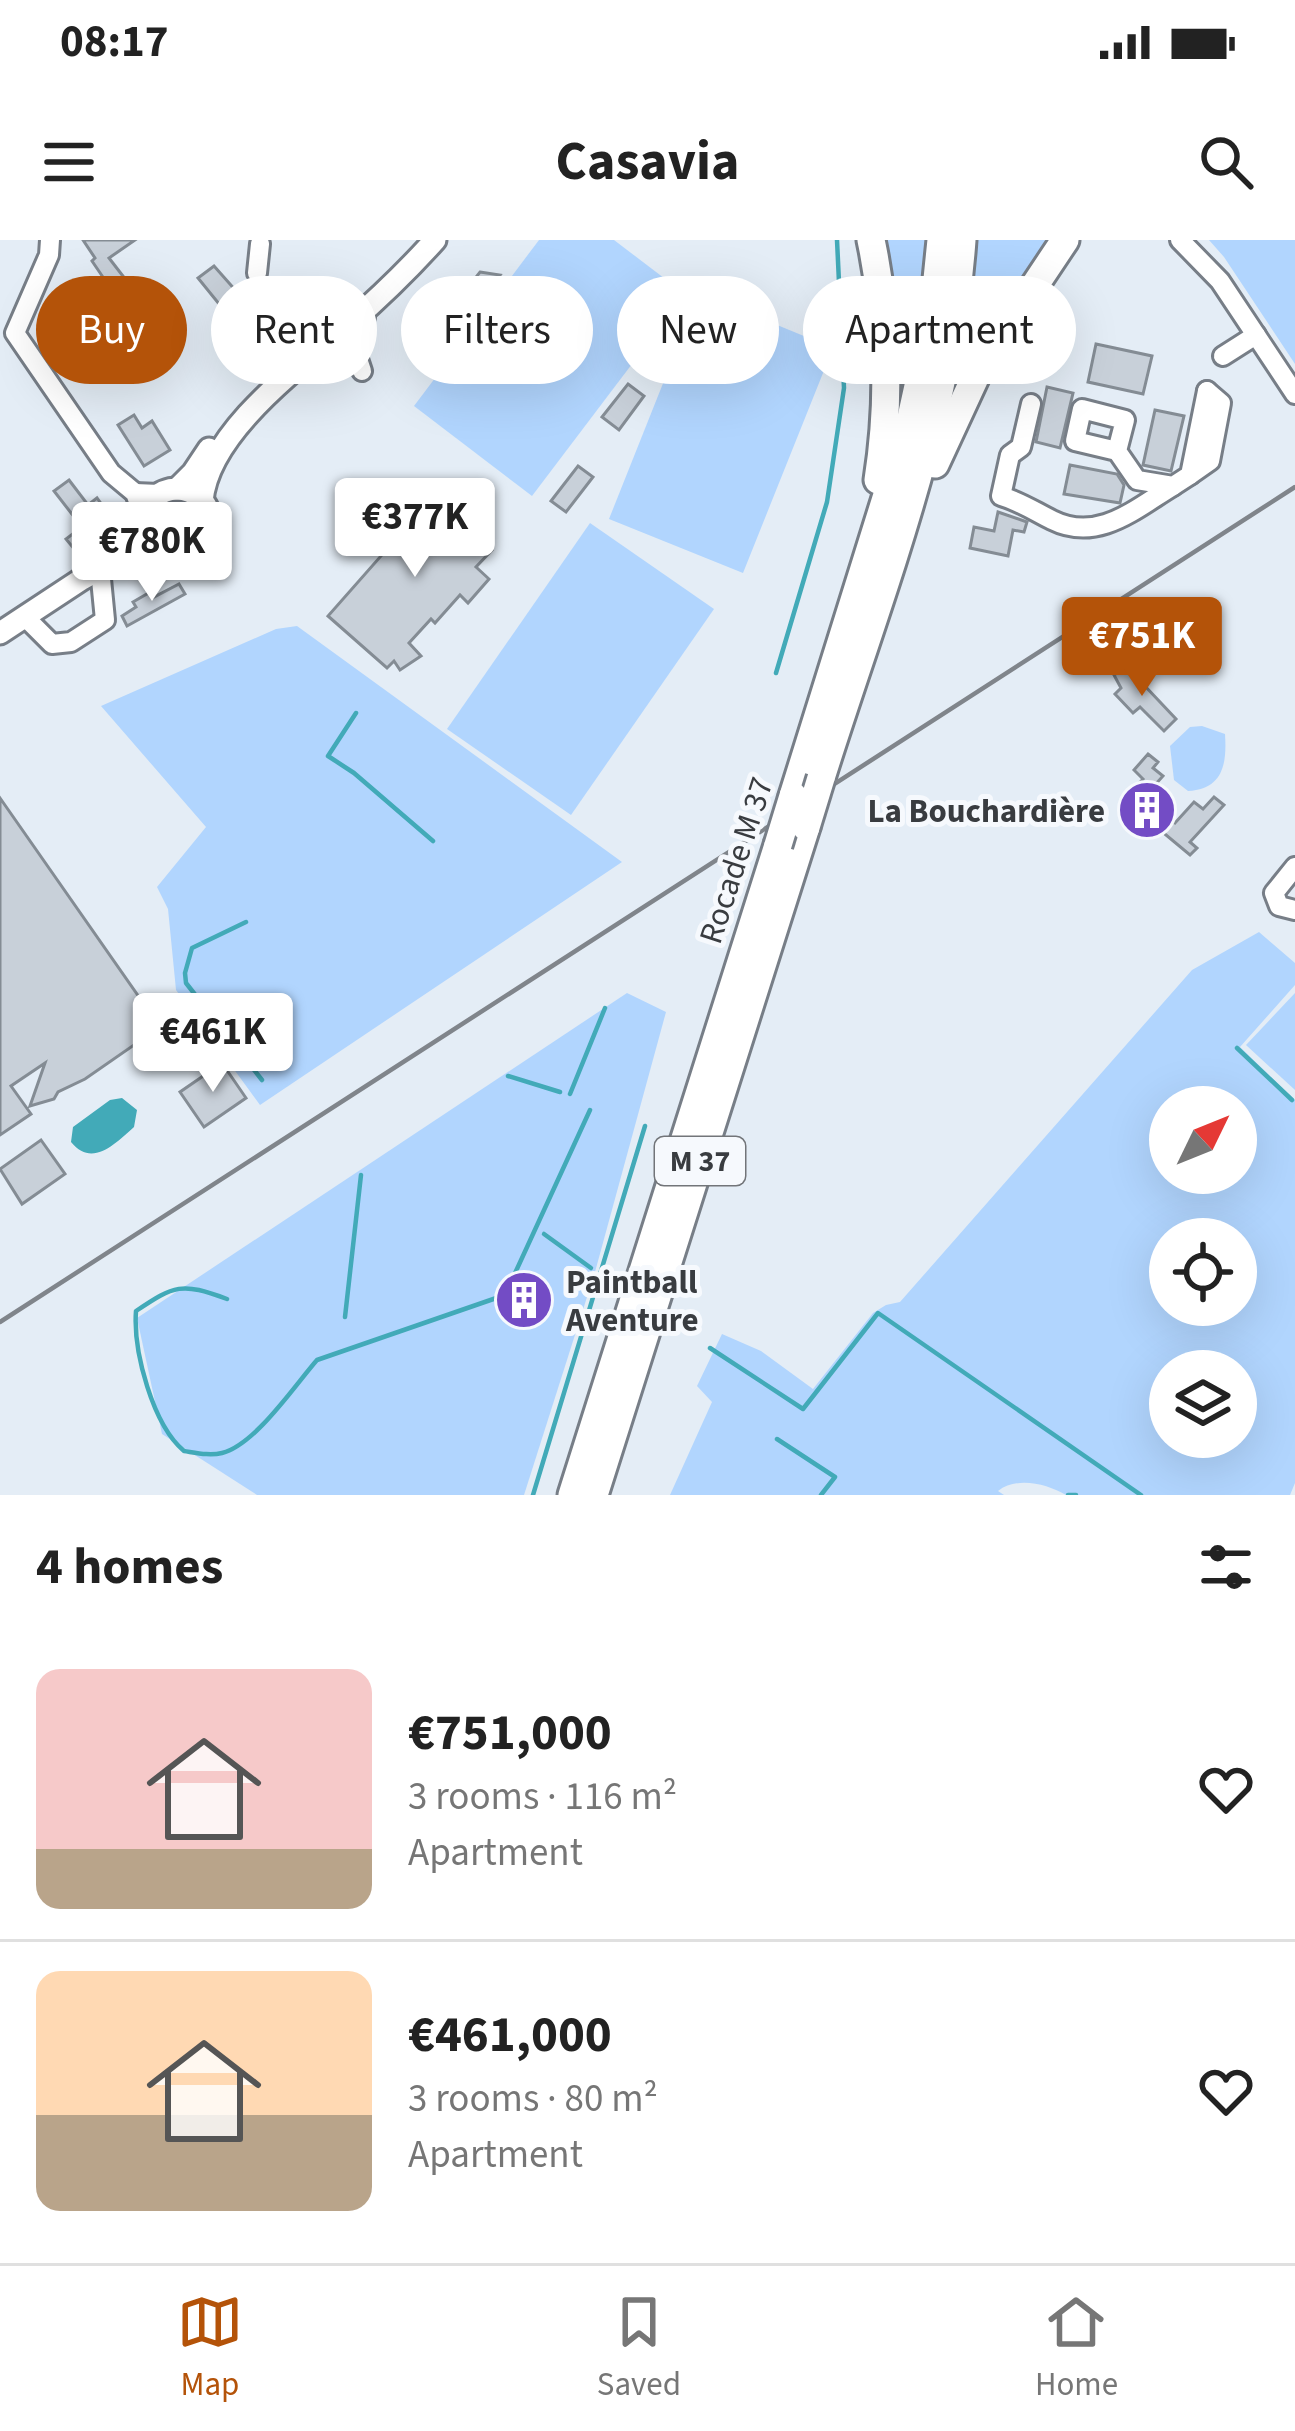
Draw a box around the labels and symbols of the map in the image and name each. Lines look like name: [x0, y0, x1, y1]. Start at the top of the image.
pin: €377K: [331, 478, 499, 580]
pin: €780K: [68, 502, 236, 604]
pin: €751K: [1058, 597, 1226, 699]
street label: Rocade M 37: [687, 771, 785, 950]
building icon: La Bouchardière: [1116, 779, 1178, 841]
place label: La Bouchardière: [867, 788, 1105, 835]
pin: €461K: [129, 993, 297, 1095]
north arrow: [1149, 1086, 1257, 1194]
road number: M 37: [655, 1137, 745, 1185]
place label: Paintball Aventure: [565, 1259, 699, 1344]
building icon: Paintball Aventure: [493, 1269, 555, 1331]

